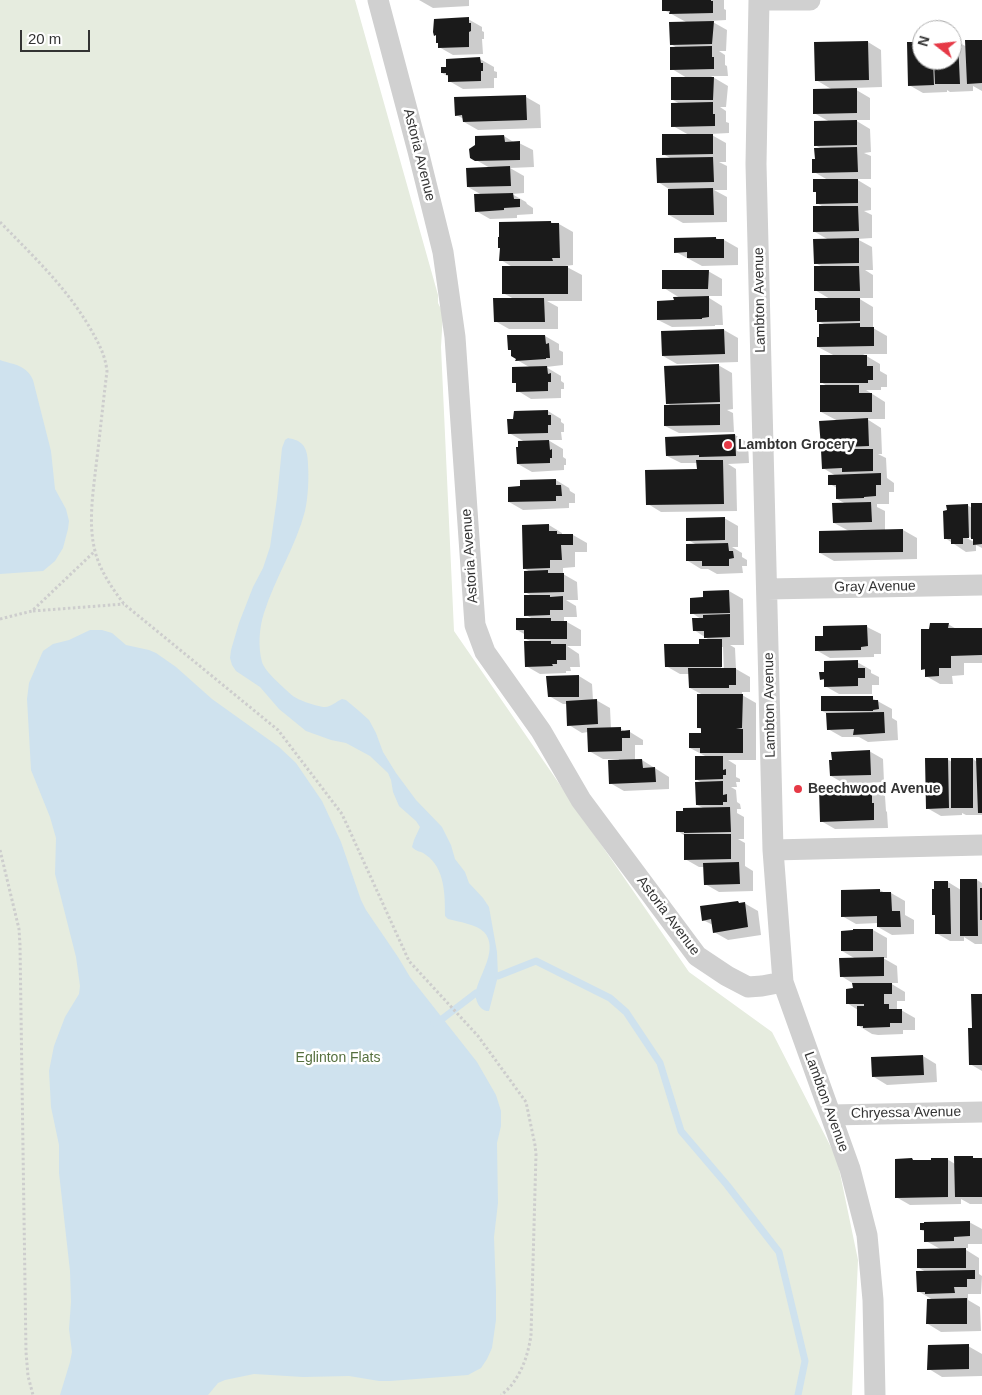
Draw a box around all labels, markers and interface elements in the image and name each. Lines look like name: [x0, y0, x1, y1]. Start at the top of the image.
scale bar: [22, 20, 92, 52]
north arrow: [912, 20, 962, 70]
text: 20 m: [28, 30, 61, 47]
text: N: [914, 34, 933, 48]
street label: Astoria Avenue: [399, 107, 439, 203]
street label: Lambton Avenue: [751, 247, 769, 353]
place label: Lambton Grocery: [738, 437, 855, 453]
marker: Lambton Grocery: [722, 439, 734, 451]
street label: Astoria Avenue: [458, 508, 482, 604]
street label: Gray Avenue: [834, 578, 916, 596]
street label: Lambton Avenue: [761, 652, 779, 758]
place label: Beechwood Avenue: [808, 781, 941, 797]
marker: Beechwood Avenue: [792, 783, 804, 795]
street label: Astoria Avenue: [633, 873, 703, 959]
park label: Eglinton Flats: [296, 1050, 380, 1066]
street label: Lambton Avenue: [800, 1050, 852, 1154]
street label: Chryessa Avenue: [851, 1104, 961, 1122]

